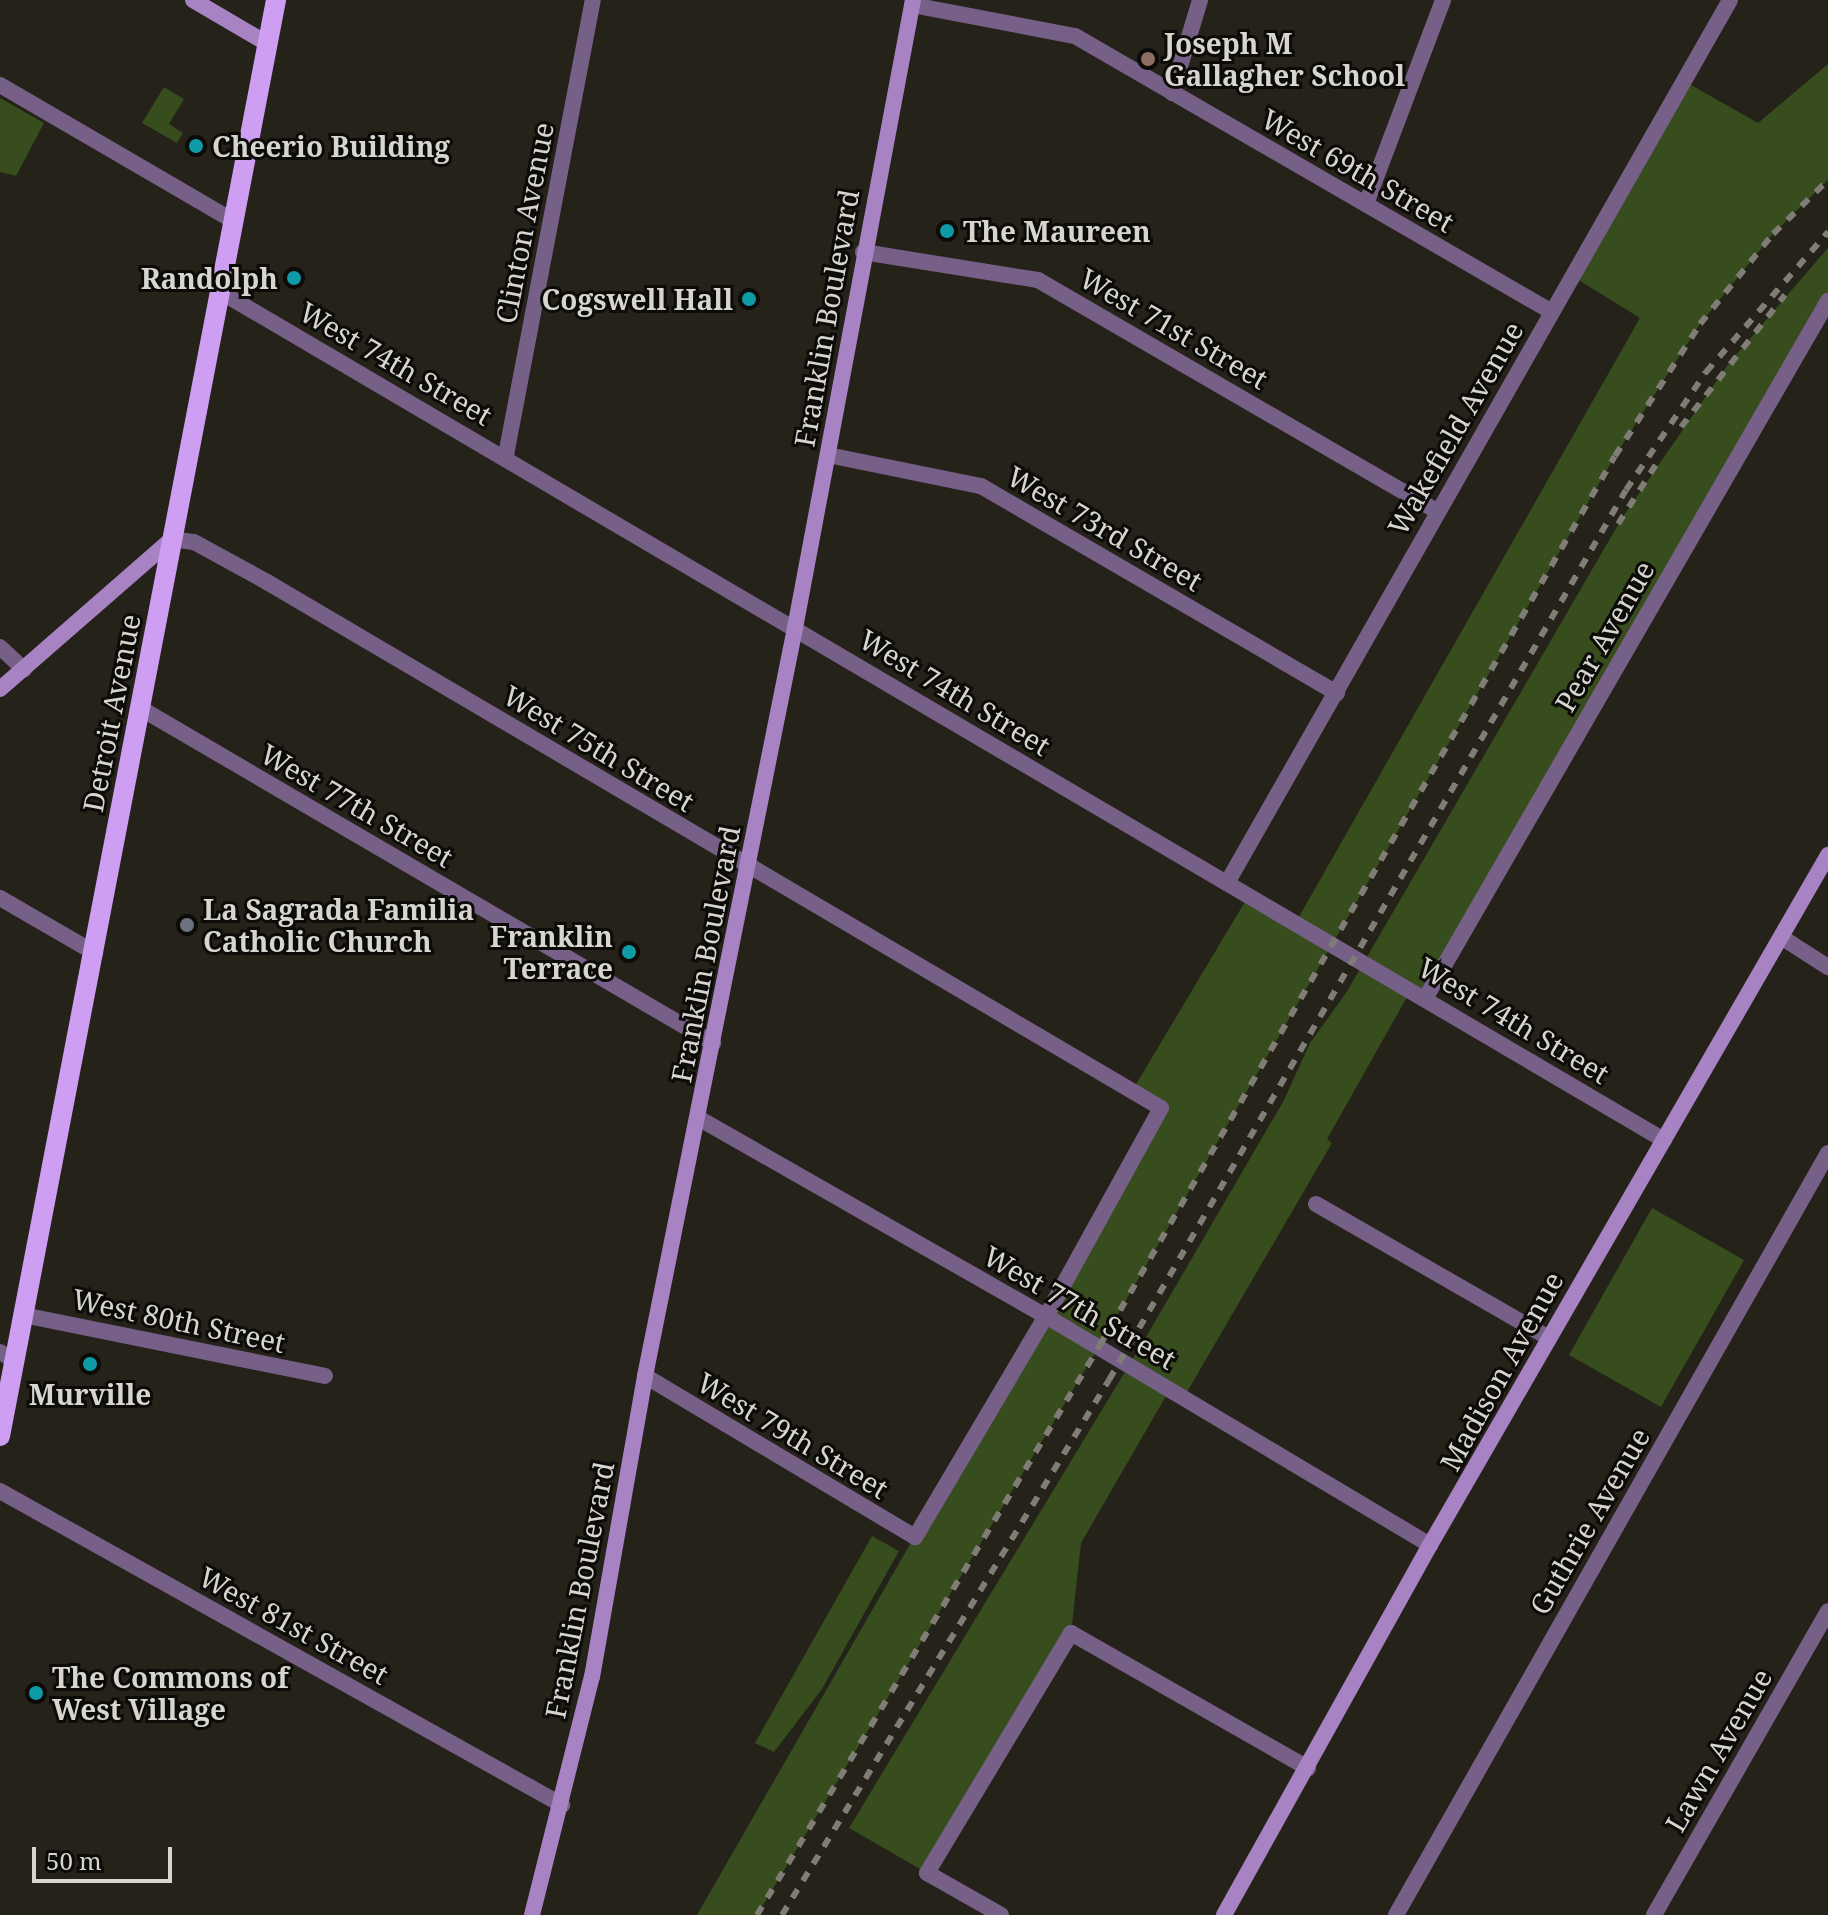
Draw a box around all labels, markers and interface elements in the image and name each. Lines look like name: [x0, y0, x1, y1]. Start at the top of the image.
place label: Joseph M Gallagher School: [1164, 26, 1405, 92]
marker: Joseph M Gallagher School: [1139, 50, 1157, 68]
street label: West 69th Street: [1256, 101, 1460, 239]
street label: Clinton Avenue: [488, 120, 560, 326]
place label: Cheerio Building: [212, 129, 450, 163]
marker: Cheerio Building: [187, 137, 205, 155]
street label: Franklin Boulevard: [787, 187, 865, 449]
place label: The Maureen: [963, 214, 1151, 248]
marker: The Maureen: [938, 222, 956, 240]
place label: Randolph: [141, 261, 278, 295]
street label: West 71st Street: [1074, 261, 1274, 395]
marker: Randolph: [285, 269, 303, 287]
place label: Cogswell Hall: [542, 282, 733, 316]
marker: Cogswell Hall: [740, 290, 758, 308]
street label: West 74th Street: [294, 294, 498, 432]
street label: Wakefield Avenue: [1380, 315, 1530, 541]
street label: West 73rd Street: [1002, 459, 1208, 597]
street label: Pear Avenue: [1547, 555, 1661, 717]
street label: Detroit Avenue: [75, 611, 147, 815]
street label: West 74th Street: [853, 622, 1057, 762]
street label: West 75th Street: [497, 678, 701, 818]
street label: West 77th Street: [255, 736, 459, 874]
street label: Franklin Boulevard: [664, 823, 746, 1085]
place label: La Sagrada Familia Catholic Church: [203, 892, 474, 958]
marker: La Sagrada Familia Catholic Church: [178, 916, 196, 934]
place label: Franklin Terrace: [490, 919, 613, 985]
marker: Franklin Terrace: [620, 943, 638, 961]
street label: West 74th Street: [1412, 950, 1616, 1090]
street label: West 77th Street: [978, 1238, 1182, 1376]
street label: Madison Avenue: [1432, 1266, 1570, 1476]
street label: West 80th Street: [70, 1281, 288, 1359]
marker: Murville: [81, 1355, 99, 1373]
street label: West 79th Street: [691, 1365, 895, 1505]
place label: Murville: [29, 1377, 151, 1411]
street label: Guthrie Avenue: [1522, 1422, 1656, 1620]
street label: Franklin Boulevard: [538, 1459, 620, 1721]
street label: West 81st Street: [193, 1559, 395, 1691]
place label: The Commons of West Village: [52, 1660, 289, 1726]
street label: Lawn Avenue: [1658, 1662, 1778, 1838]
marker: The Commons of West Village: [27, 1684, 45, 1702]
scale bar: [36, 1831, 176, 1881]
text: 50 m: [46, 1844, 102, 1877]

